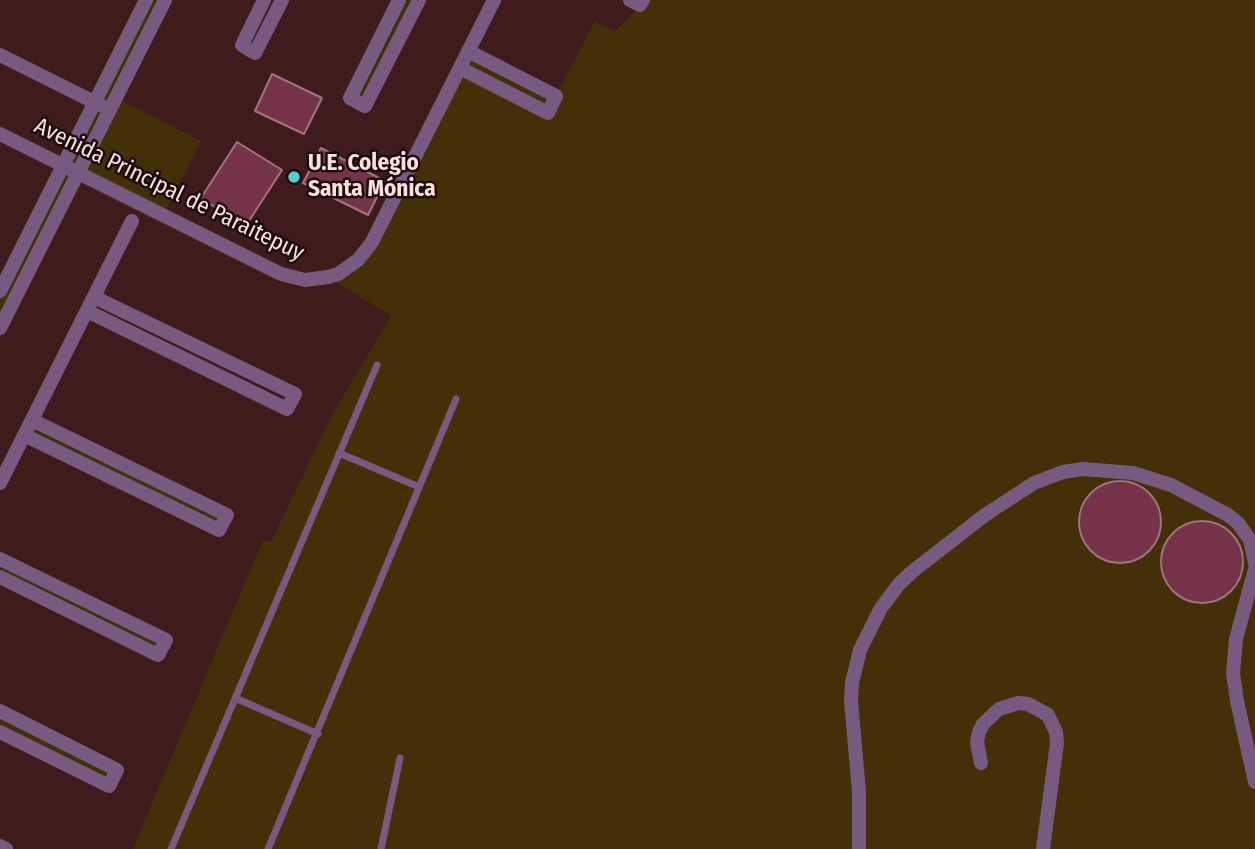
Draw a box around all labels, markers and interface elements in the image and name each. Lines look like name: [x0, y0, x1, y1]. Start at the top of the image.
street label: Avenida Principal de Paraitepuy: [30, 113, 308, 267]
place label: U.E. Colegio Santa Mónica: [308, 150, 436, 204]
marker: U.E. Colegio Santa Mónica: [286, 169, 302, 185]

